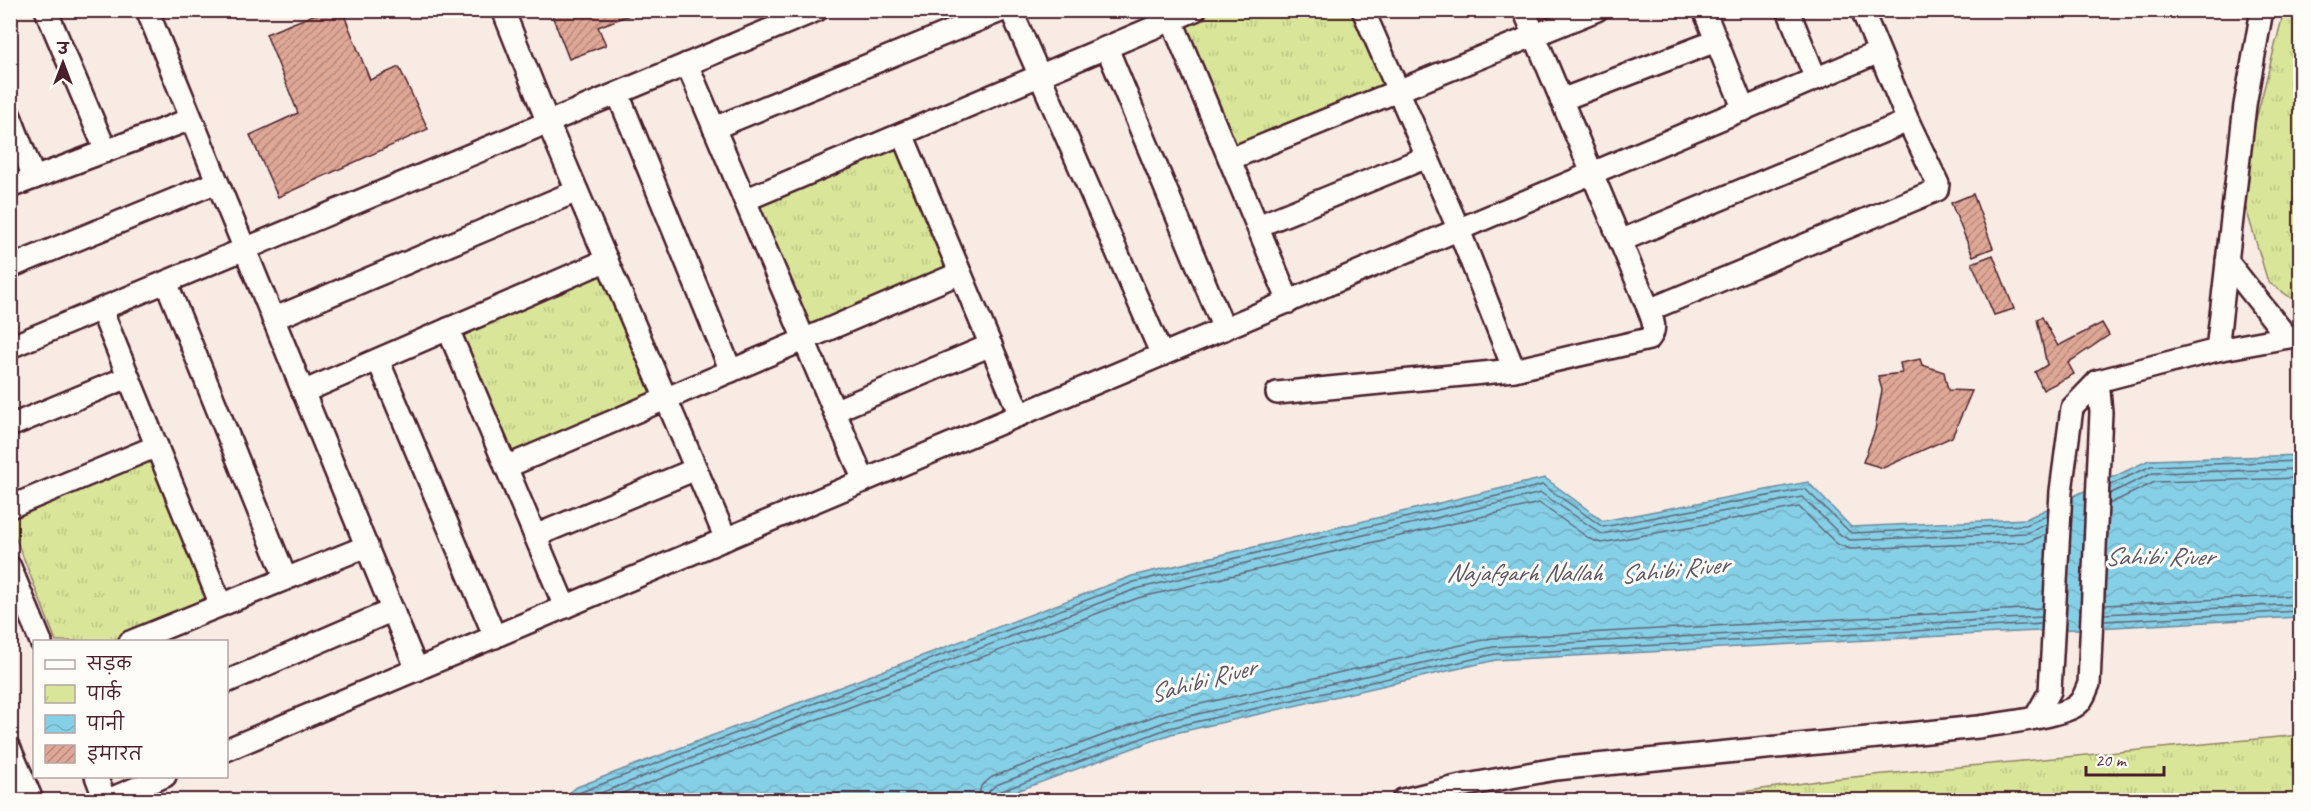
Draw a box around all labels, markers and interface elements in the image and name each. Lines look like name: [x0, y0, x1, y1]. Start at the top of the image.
north arrow: [33, 33, 93, 93]
text: उ: [56, 39, 70, 59]
water label: Sahibi River: [2105, 540, 2218, 573]
water label: Sahibi River: [1618, 547, 1734, 592]
water label: Najafgarh Nallah: [1446, 556, 1604, 589]
legend: [33, 640, 228, 778]
water label: Sahibi River: [1146, 649, 1263, 710]
text: सड़क: [86, 653, 132, 675]
text: पार्क: [86, 680, 122, 705]
text: पानी: [86, 710, 125, 735]
scale bar: [2086, 739, 2164, 777]
text: इमारत: [87, 743, 143, 765]
text: 20 m: [2095, 749, 2128, 771]

